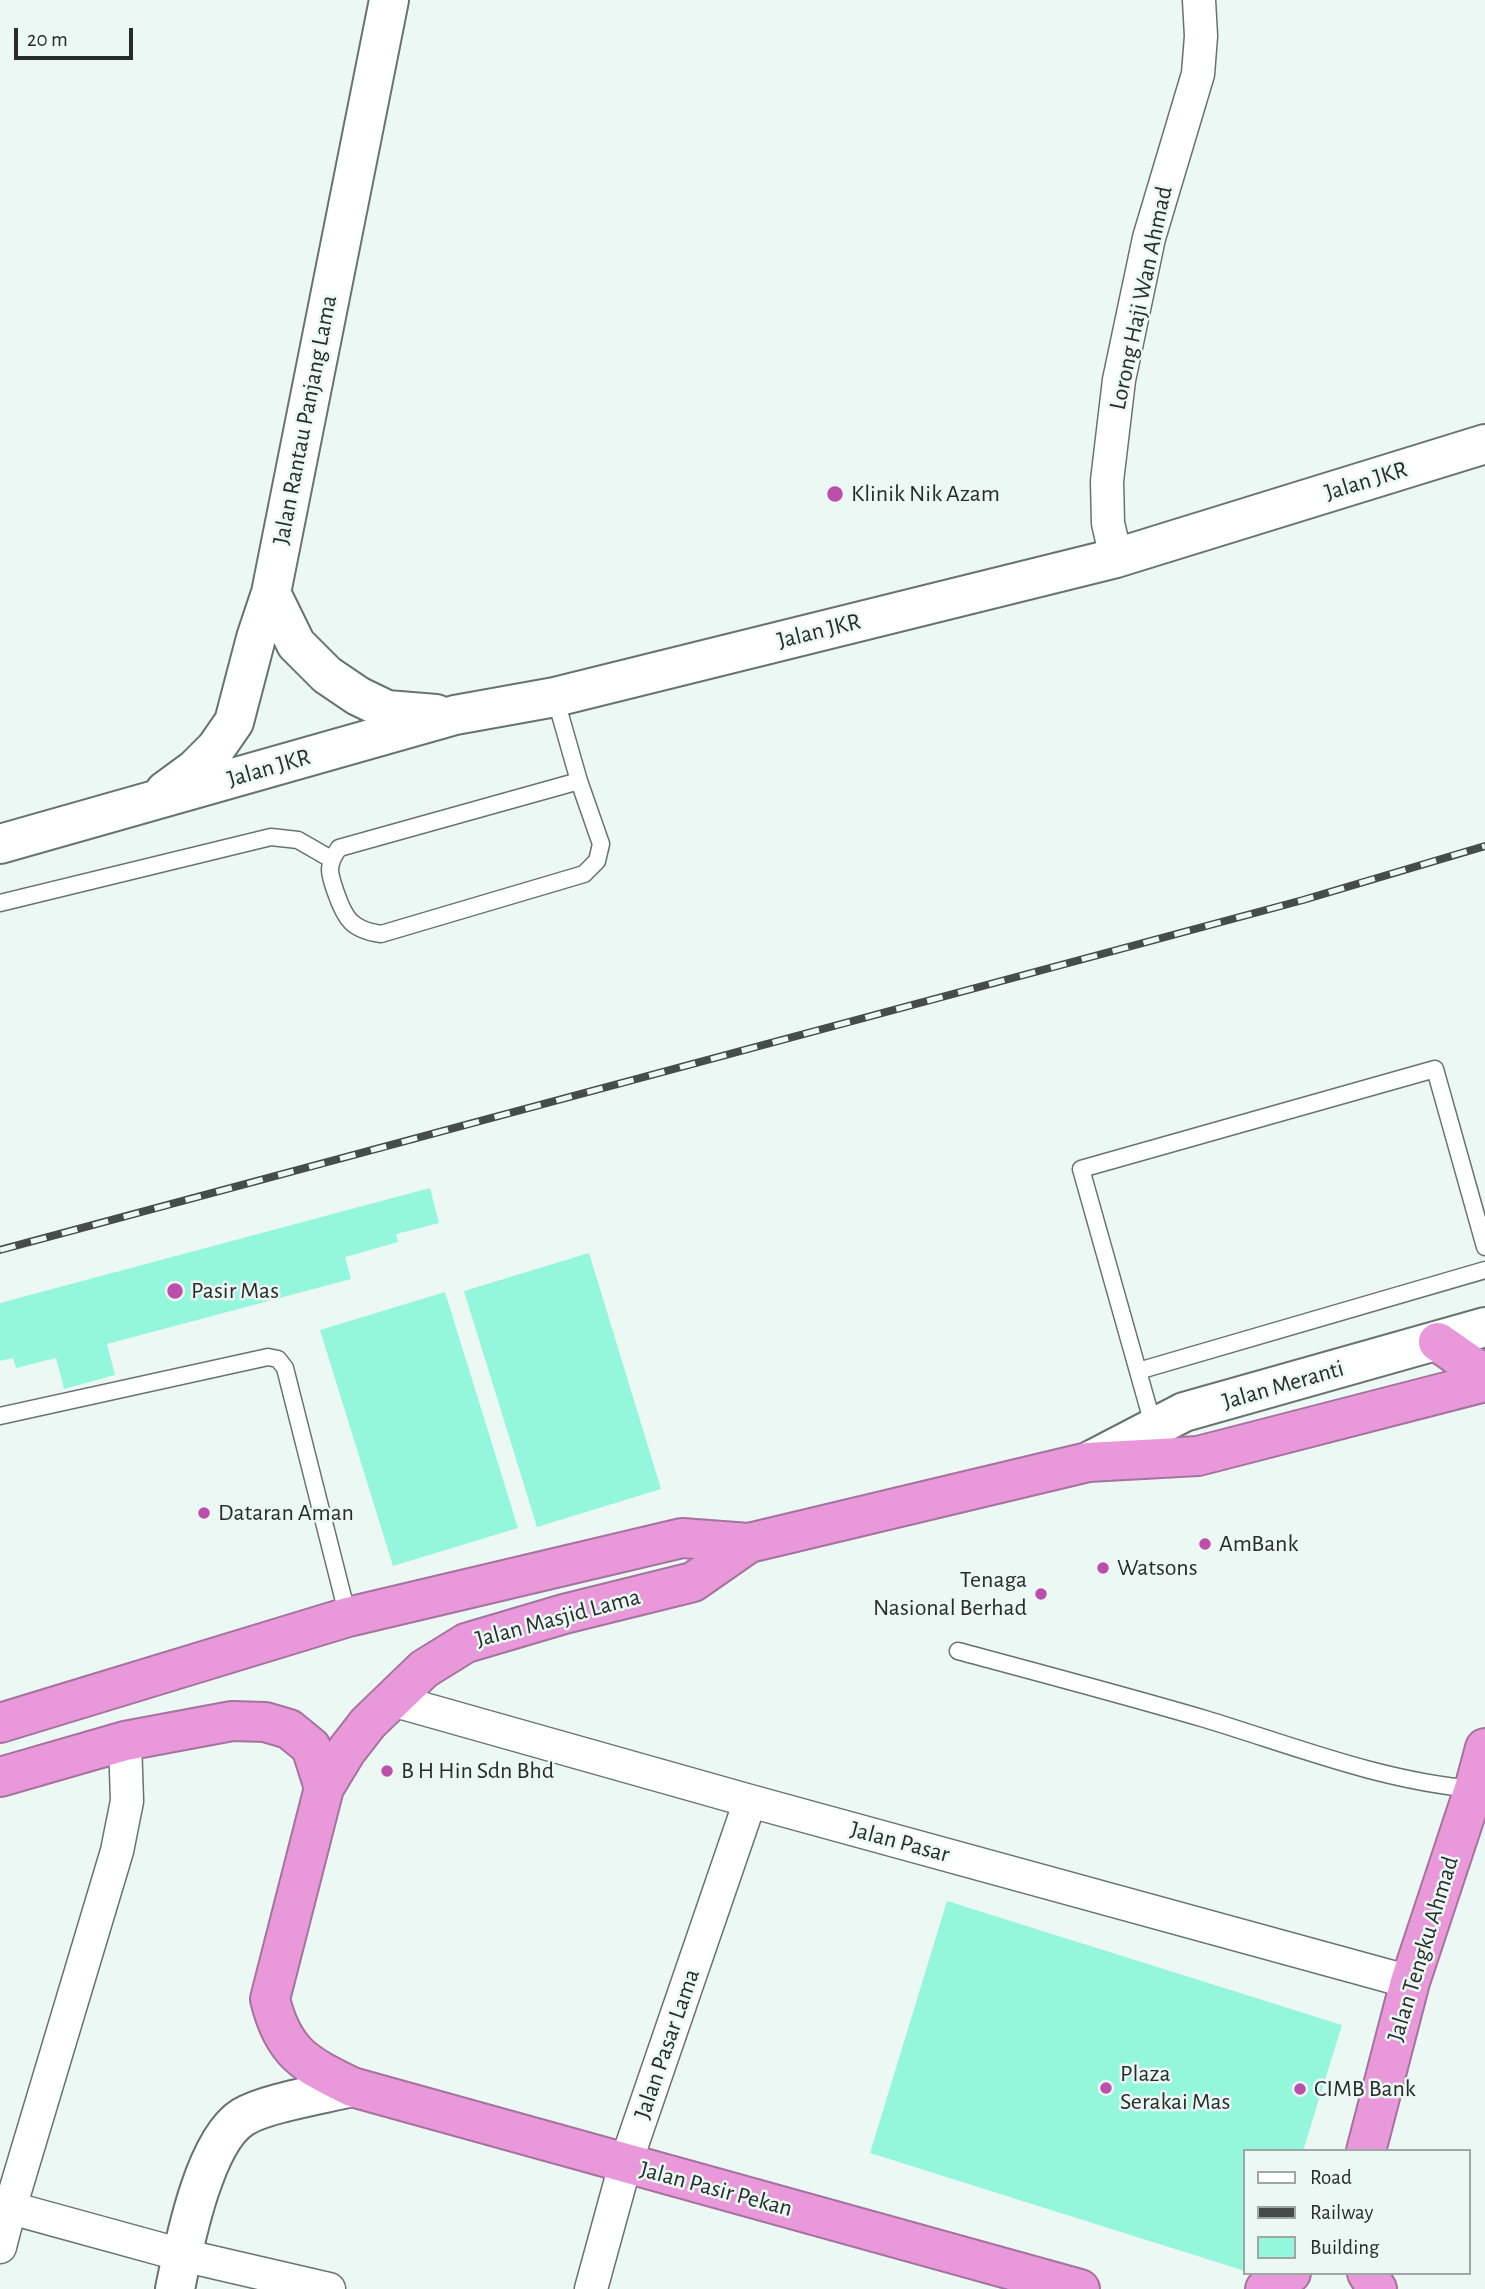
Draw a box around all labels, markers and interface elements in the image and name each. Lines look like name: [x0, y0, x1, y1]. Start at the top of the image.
scale bar: [18, 14, 136, 58]
text: 20 m: [27, 29, 68, 50]
street label: Lorong Haji Wan Ahmad: [1103, 184, 1179, 412]
street label: Jalan Rantau Panjang Lama: [267, 293, 343, 547]
street label: Jalan JKR: [1321, 455, 1411, 507]
place label: Klinik Nik Azam: [851, 480, 1000, 508]
marker: Klinik Nik Azam: [825, 484, 845, 504]
street label: Jalan JKR: [774, 607, 864, 655]
street label: Jalan JKR: [224, 742, 314, 794]
place label: Pasir Mas: [191, 1277, 279, 1305]
marker: Pasir Mas: [165, 1281, 185, 1301]
street label: Jalan Meranti: [1219, 1354, 1347, 1416]
place label: Dataran Aman: [218, 1499, 354, 1527]
marker: Dataran Aman: [196, 1505, 212, 1521]
place label: AmBank: [1219, 1530, 1298, 1558]
marker: AmBank: [1197, 1536, 1213, 1552]
place label: Watsons: [1117, 1554, 1198, 1582]
marker: Watsons: [1095, 1560, 1111, 1576]
place label: Tenaga Nasional Berhad: [873, 1566, 1027, 1622]
street label: Jalan Masjid Lama: [472, 1582, 644, 1654]
marker: Tenaga Nasional Berhad: [1033, 1586, 1049, 1602]
place label: B H Hin Sdn Bhd: [401, 1757, 554, 1785]
marker: B H Hin Sdn Bhd: [379, 1763, 395, 1779]
street label: Jalan Pasar: [847, 1815, 953, 1869]
street label: Jalan Tengku Ahmad: [1381, 1853, 1465, 2045]
street label: Jalan Pasar Lama: [628, 1965, 706, 2123]
place label: Plaza Serakai Mas: [1120, 2060, 1230, 2116]
place label: CIMB Bank: [1314, 2075, 1416, 2103]
marker: Plaza Serakai Mas: [1098, 2080, 1114, 2096]
marker: CIMB Bank: [1292, 2081, 1308, 2097]
legend: [1244, 2149, 1471, 2275]
street label: Jalan Pasir Pekan: [637, 2155, 795, 2223]
text: Road: [1310, 2167, 1352, 2188]
text: Railway: [1310, 2202, 1373, 2223]
text: Building: [1310, 2237, 1379, 2258]

